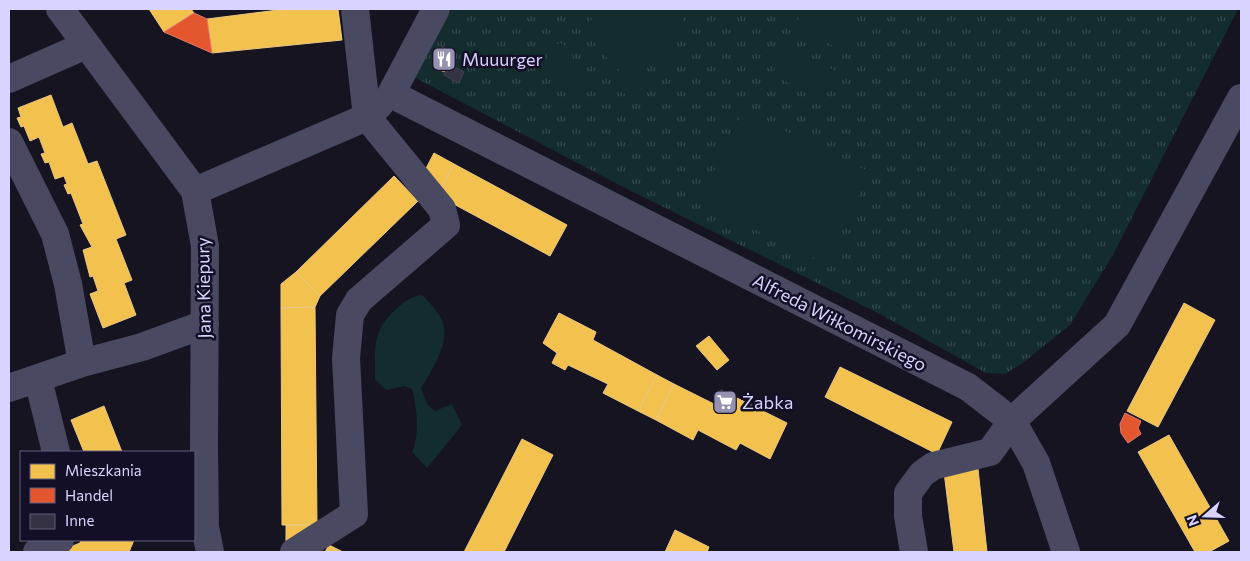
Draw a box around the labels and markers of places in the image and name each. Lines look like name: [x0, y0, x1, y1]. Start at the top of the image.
restaurant icon: Muuurger: [431, 46, 457, 72]
place label: Muuurger: [462, 48, 543, 70]
supermarket icon: Żabka: [712, 389, 738, 415]
place label: Żabka: [742, 391, 793, 413]

